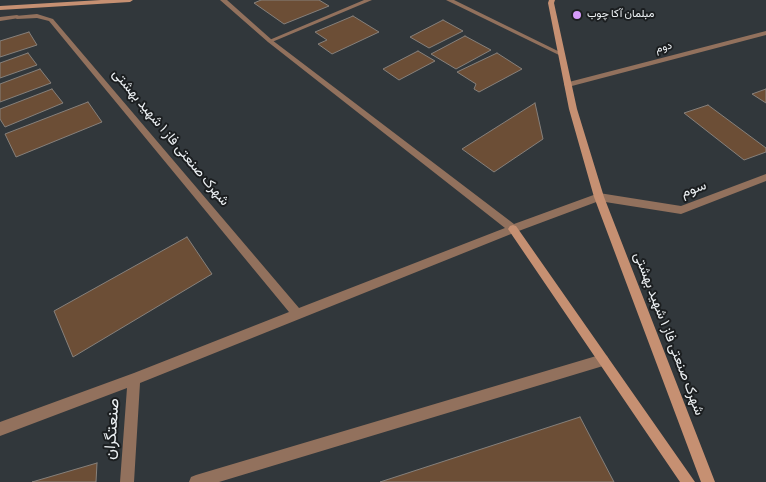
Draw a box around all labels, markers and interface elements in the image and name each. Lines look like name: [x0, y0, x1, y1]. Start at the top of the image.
place label: مبلمان آکا چوب: [587, 8, 654, 22]
marker: مبلمان آکا چوب: [571, 9, 583, 21]
street label: دوم: [654, 39, 674, 57]
street label: شهرک صنعتی فاز ۱ شهید بهشتی: [108, 66, 232, 210]
street label: سوم: [679, 178, 709, 202]
street label: شهرک صنعتی فاز ۱ شهید بهشتی: [629, 250, 707, 418]
street label: صنعتگران: [101, 397, 125, 461]

